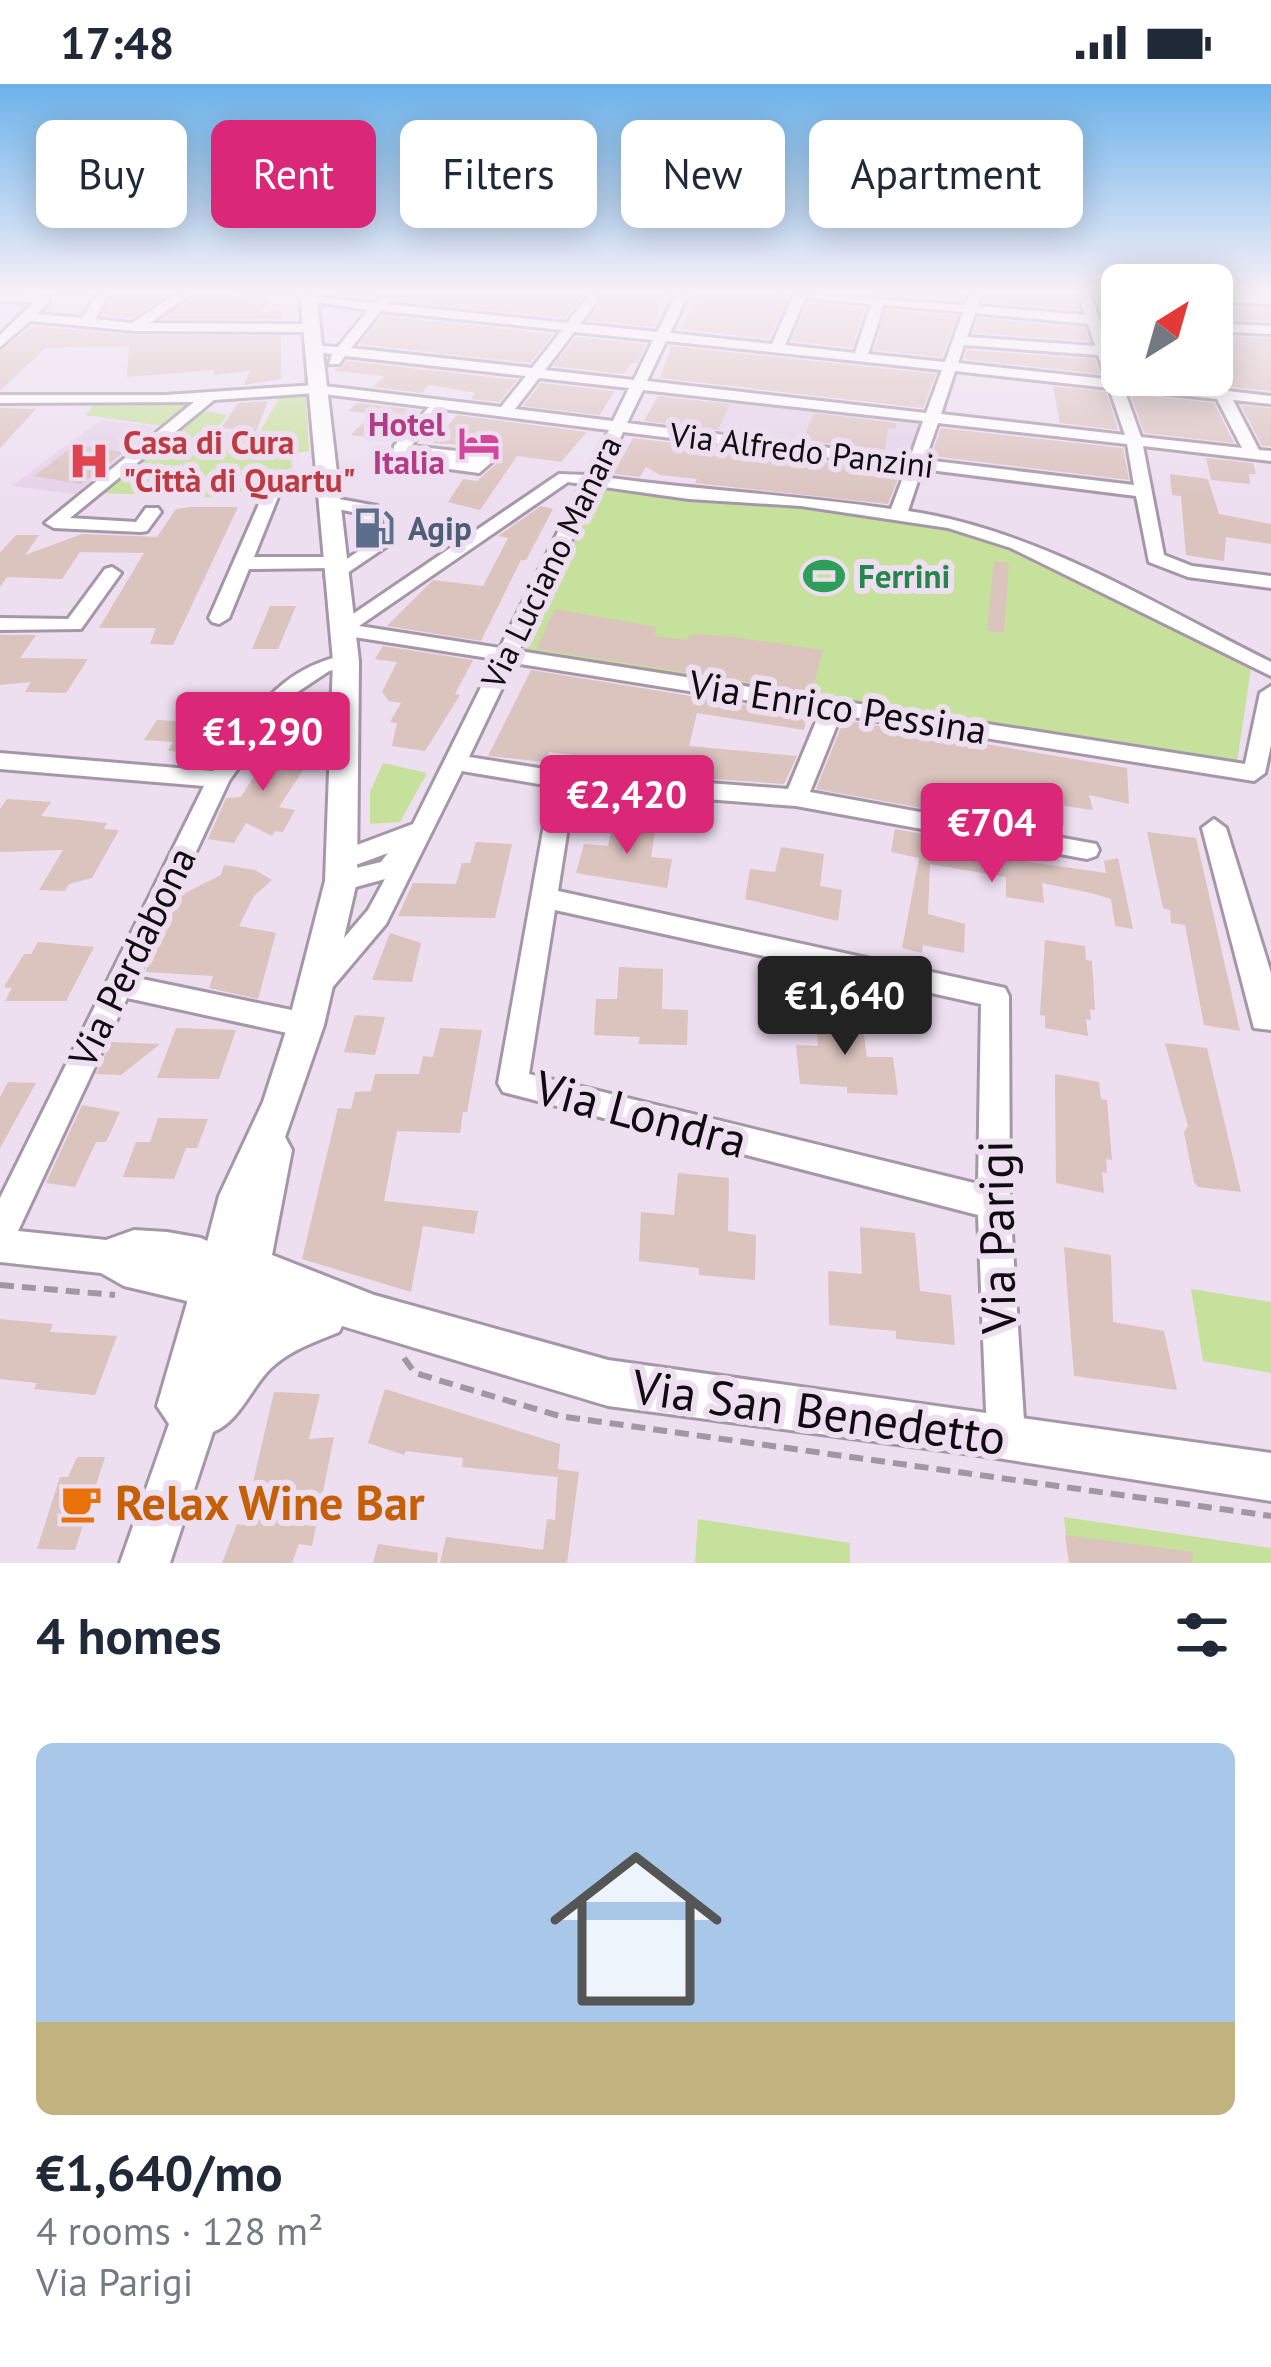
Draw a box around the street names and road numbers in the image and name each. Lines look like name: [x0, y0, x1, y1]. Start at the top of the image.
street label: Via Alfredo Panzini: [667, 412, 937, 487]
street label: Via Luciano Manara: [470, 428, 630, 696]
street label: Via Enrico Pessina: [685, 658, 990, 755]
street label: Via Perdabona: [56, 838, 207, 1076]
street label: Via Londra: [528, 1055, 754, 1171]
street label: Via Parigi: [963, 1140, 1029, 1335]
street label: Via San Benedetto: [628, 1354, 1010, 1468]

